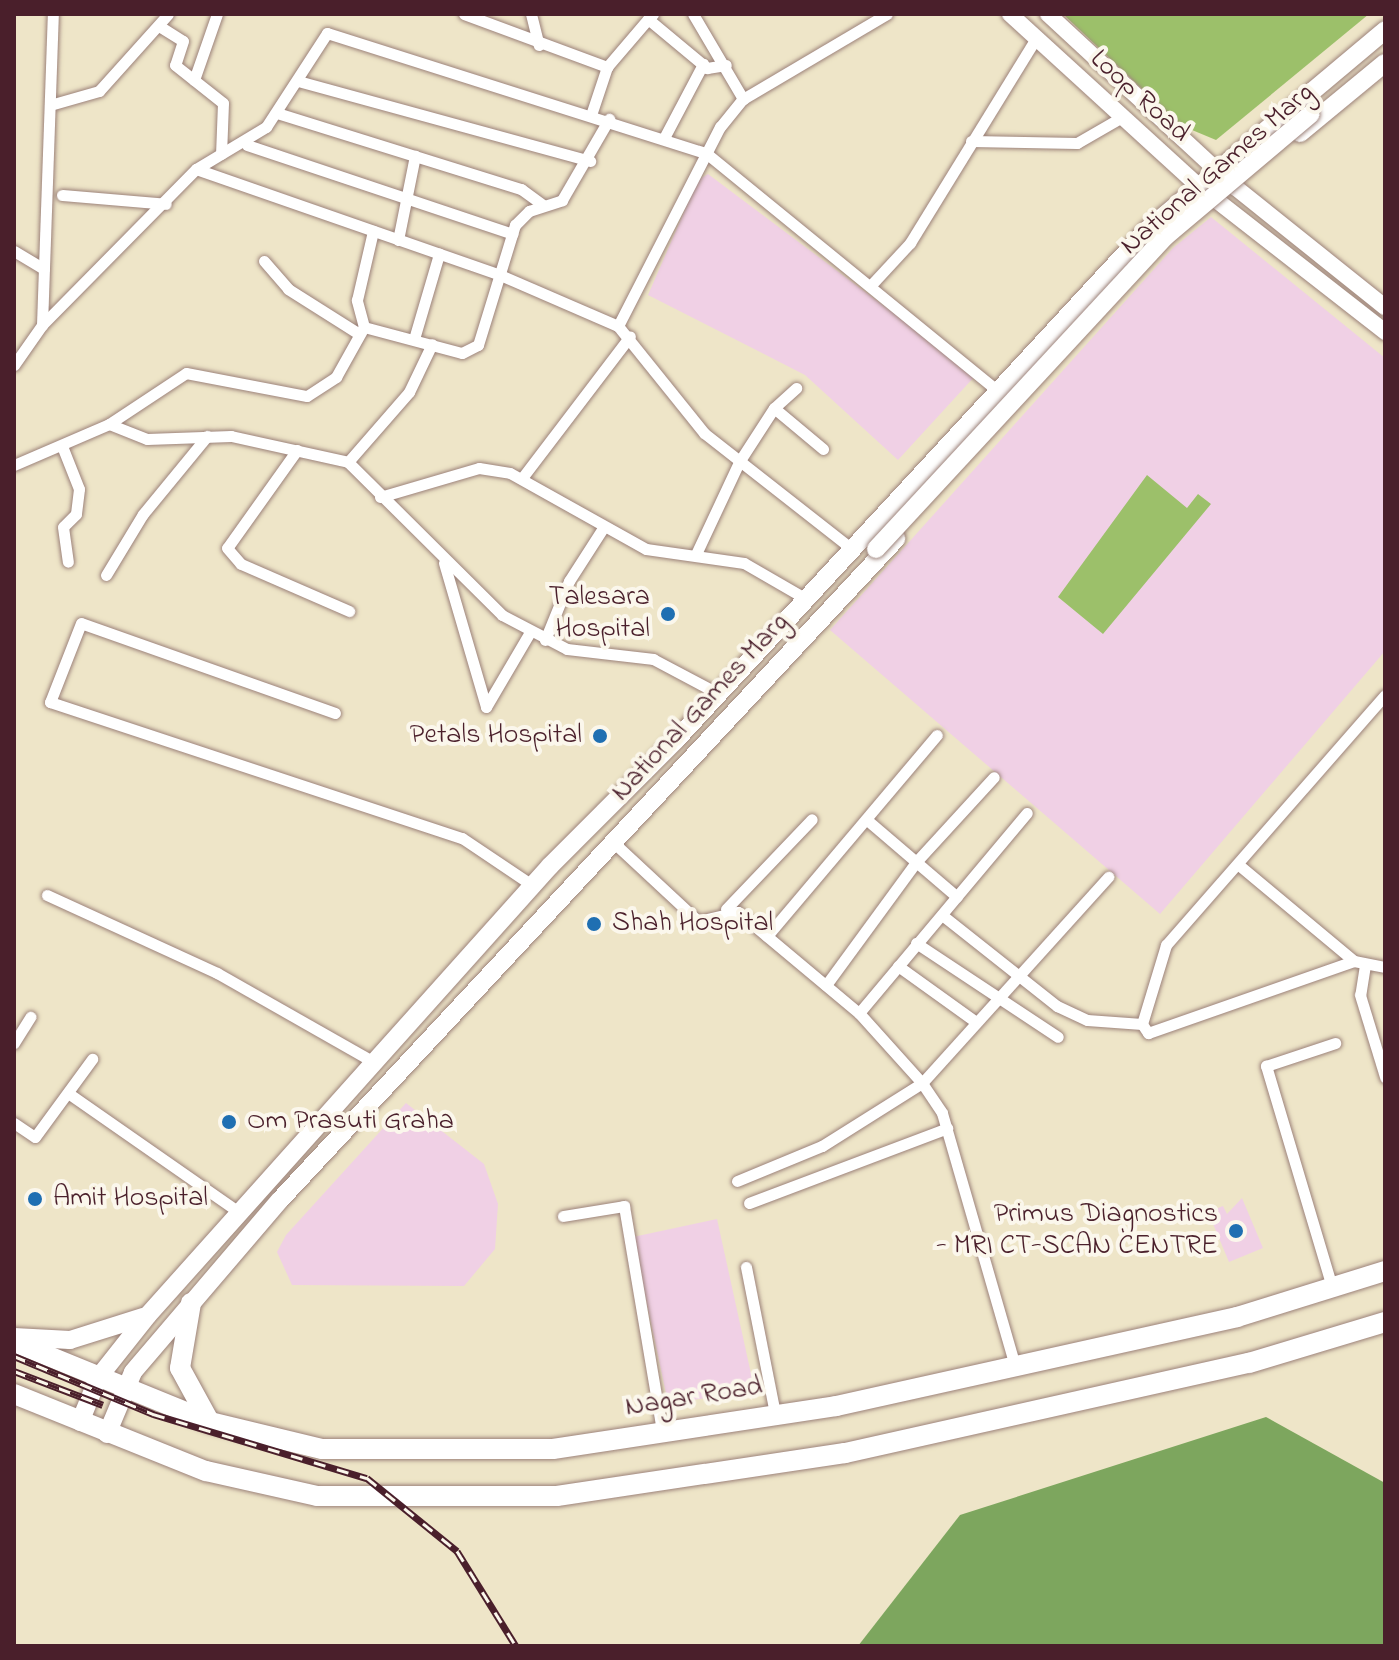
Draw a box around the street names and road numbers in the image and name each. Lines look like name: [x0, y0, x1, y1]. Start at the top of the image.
street label: Loop Road: [1082, 43, 1196, 151]
street label: National Games Marg: [1114, 77, 1322, 263]
street label: National Games Marg: [605, 607, 797, 809]
street label: Nagar Road: [623, 1371, 765, 1425]

